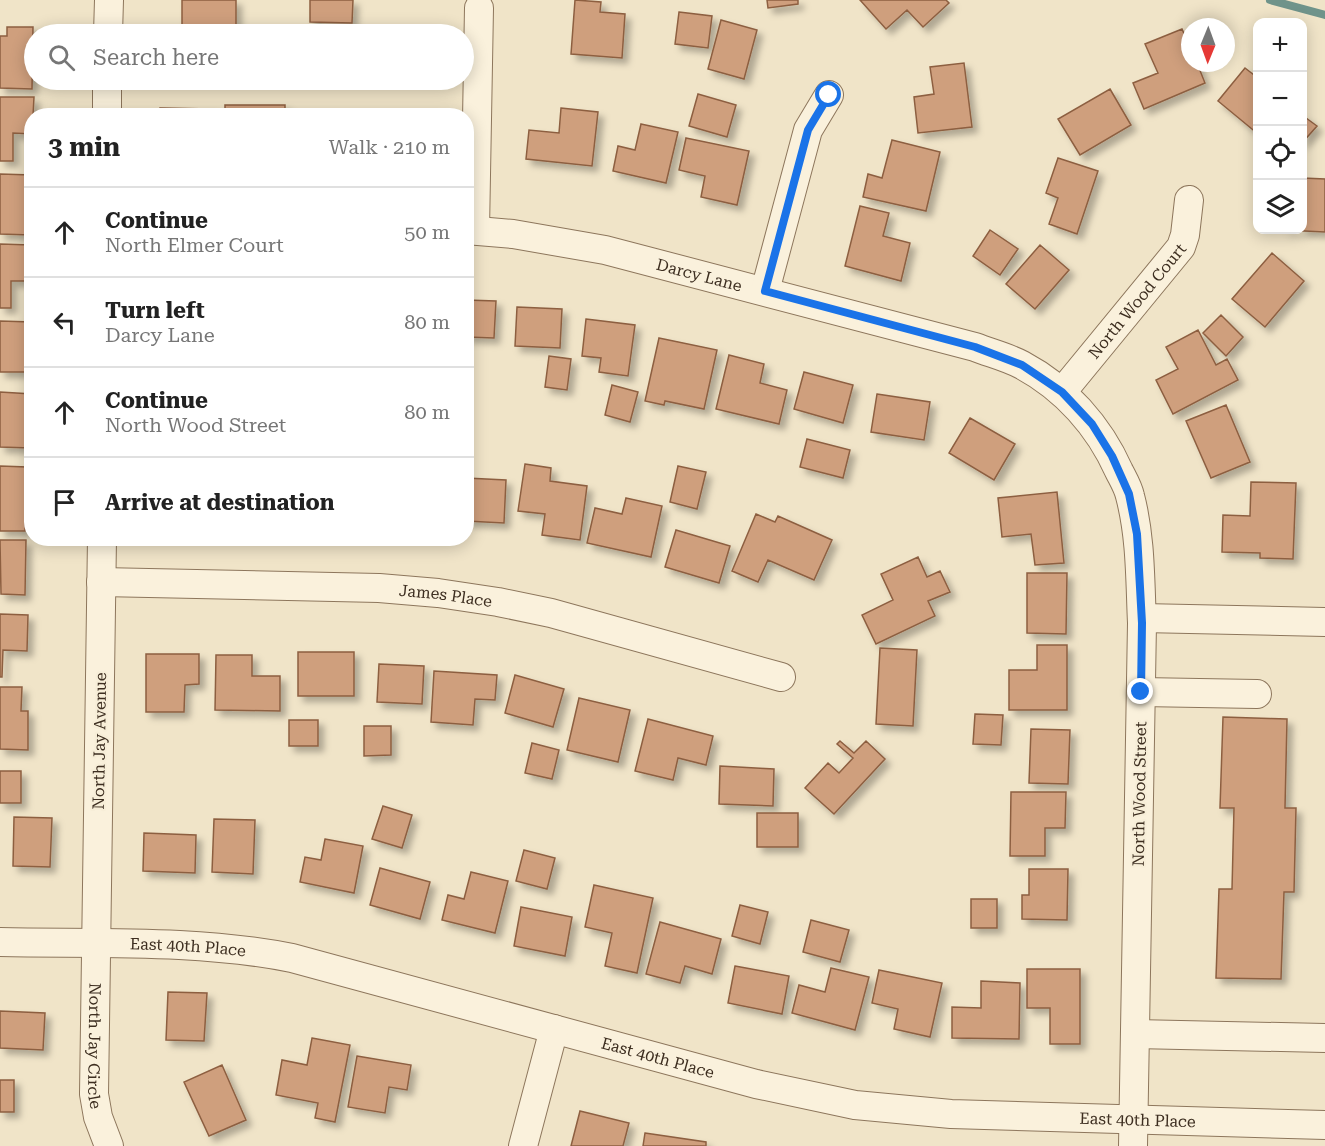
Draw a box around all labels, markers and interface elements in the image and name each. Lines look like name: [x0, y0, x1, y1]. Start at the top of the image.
north arrow: [1181, 18, 1235, 72]
map controls: [1253, 18, 1307, 234]
button: +: [1253, 18, 1307, 72]
search box: [24, 24, 474, 90]
icon: search: [45, 41, 78, 74]
text: Search here: [93, 45, 219, 70]
button: −: [1253, 72, 1307, 126]
route start: [815, 81, 841, 107]
button: locate: [1253, 126, 1307, 180]
text: 3 min: [48, 132, 120, 162]
text: Walk · 210 m: [329, 135, 450, 159]
button: layers: [1253, 180, 1307, 234]
text: Continue: [105, 208, 208, 233]
icon: ahead: [48, 216, 81, 249]
text: 50 m: [404, 220, 450, 244]
text: North Elmer Court: [105, 233, 284, 257]
street label: North Wood Court: [1084, 240, 1190, 363]
street label: Darcy Lane: [654, 255, 744, 296]
text: Turn left: [105, 298, 205, 323]
icon: left: [48, 306, 81, 339]
text: 80 m: [404, 310, 450, 334]
text: Darcy Lane: [105, 323, 215, 347]
text: Continue: [105, 388, 208, 413]
icon: ahead: [48, 396, 81, 429]
text: 80 m: [404, 400, 450, 424]
text: North Wood Street: [105, 413, 286, 437]
icon: arrive: [48, 486, 81, 519]
text: Arrive at destination: [105, 490, 334, 515]
street label: James Place: [398, 581, 494, 611]
street label: North Jay Avenue: [89, 672, 110, 810]
route end: [1127, 678, 1153, 704]
street label: North Wood Street: [1129, 721, 1150, 867]
street label: East 40th Place: [130, 934, 247, 961]
street label: North Jay Circle: [84, 983, 105, 1111]
street label: East 40th Place: [599, 1033, 717, 1082]
street label: East 40th Place: [1079, 1109, 1196, 1131]

